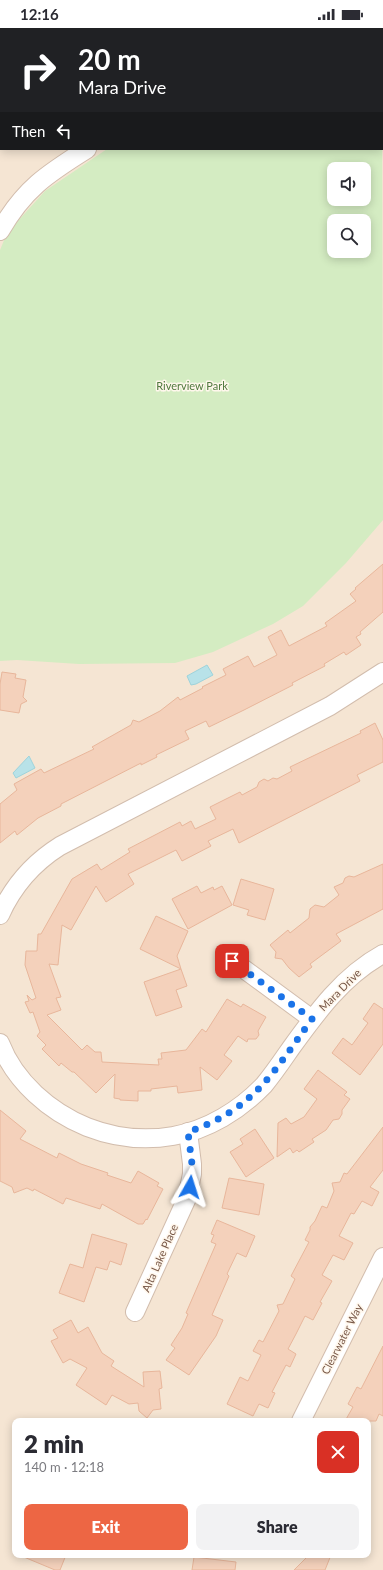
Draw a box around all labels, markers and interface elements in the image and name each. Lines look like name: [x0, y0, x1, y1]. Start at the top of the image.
text: 12:16: [20, 5, 59, 23]
text: 20 m: [78, 42, 141, 76]
icon: right: [12, 44, 64, 96]
text: Mara Drive: [78, 76, 166, 98]
icon: left: [53, 120, 75, 142]
text: Then: [12, 122, 45, 140]
map controls: [327, 162, 371, 258]
button: sound: [327, 162, 371, 206]
button: search: [327, 214, 371, 258]
park label: Riverview Park: [156, 379, 228, 392]
pin: [215, 944, 249, 978]
icon: arrive: [221, 950, 243, 972]
street label: Mara Drive: [316, 966, 363, 1013]
position arrow: [169, 1166, 211, 1208]
street label: Alta Lake Place: [139, 1222, 180, 1294]
street label: Clearwater Way: [318, 1301, 365, 1376]
text: 2 min: [24, 1429, 84, 1458]
button: close: [317, 1431, 359, 1473]
text: 140 m · 12:18: [24, 1459, 104, 1475]
button: Exit: [24, 1504, 188, 1550]
button: Share: [196, 1504, 359, 1550]

